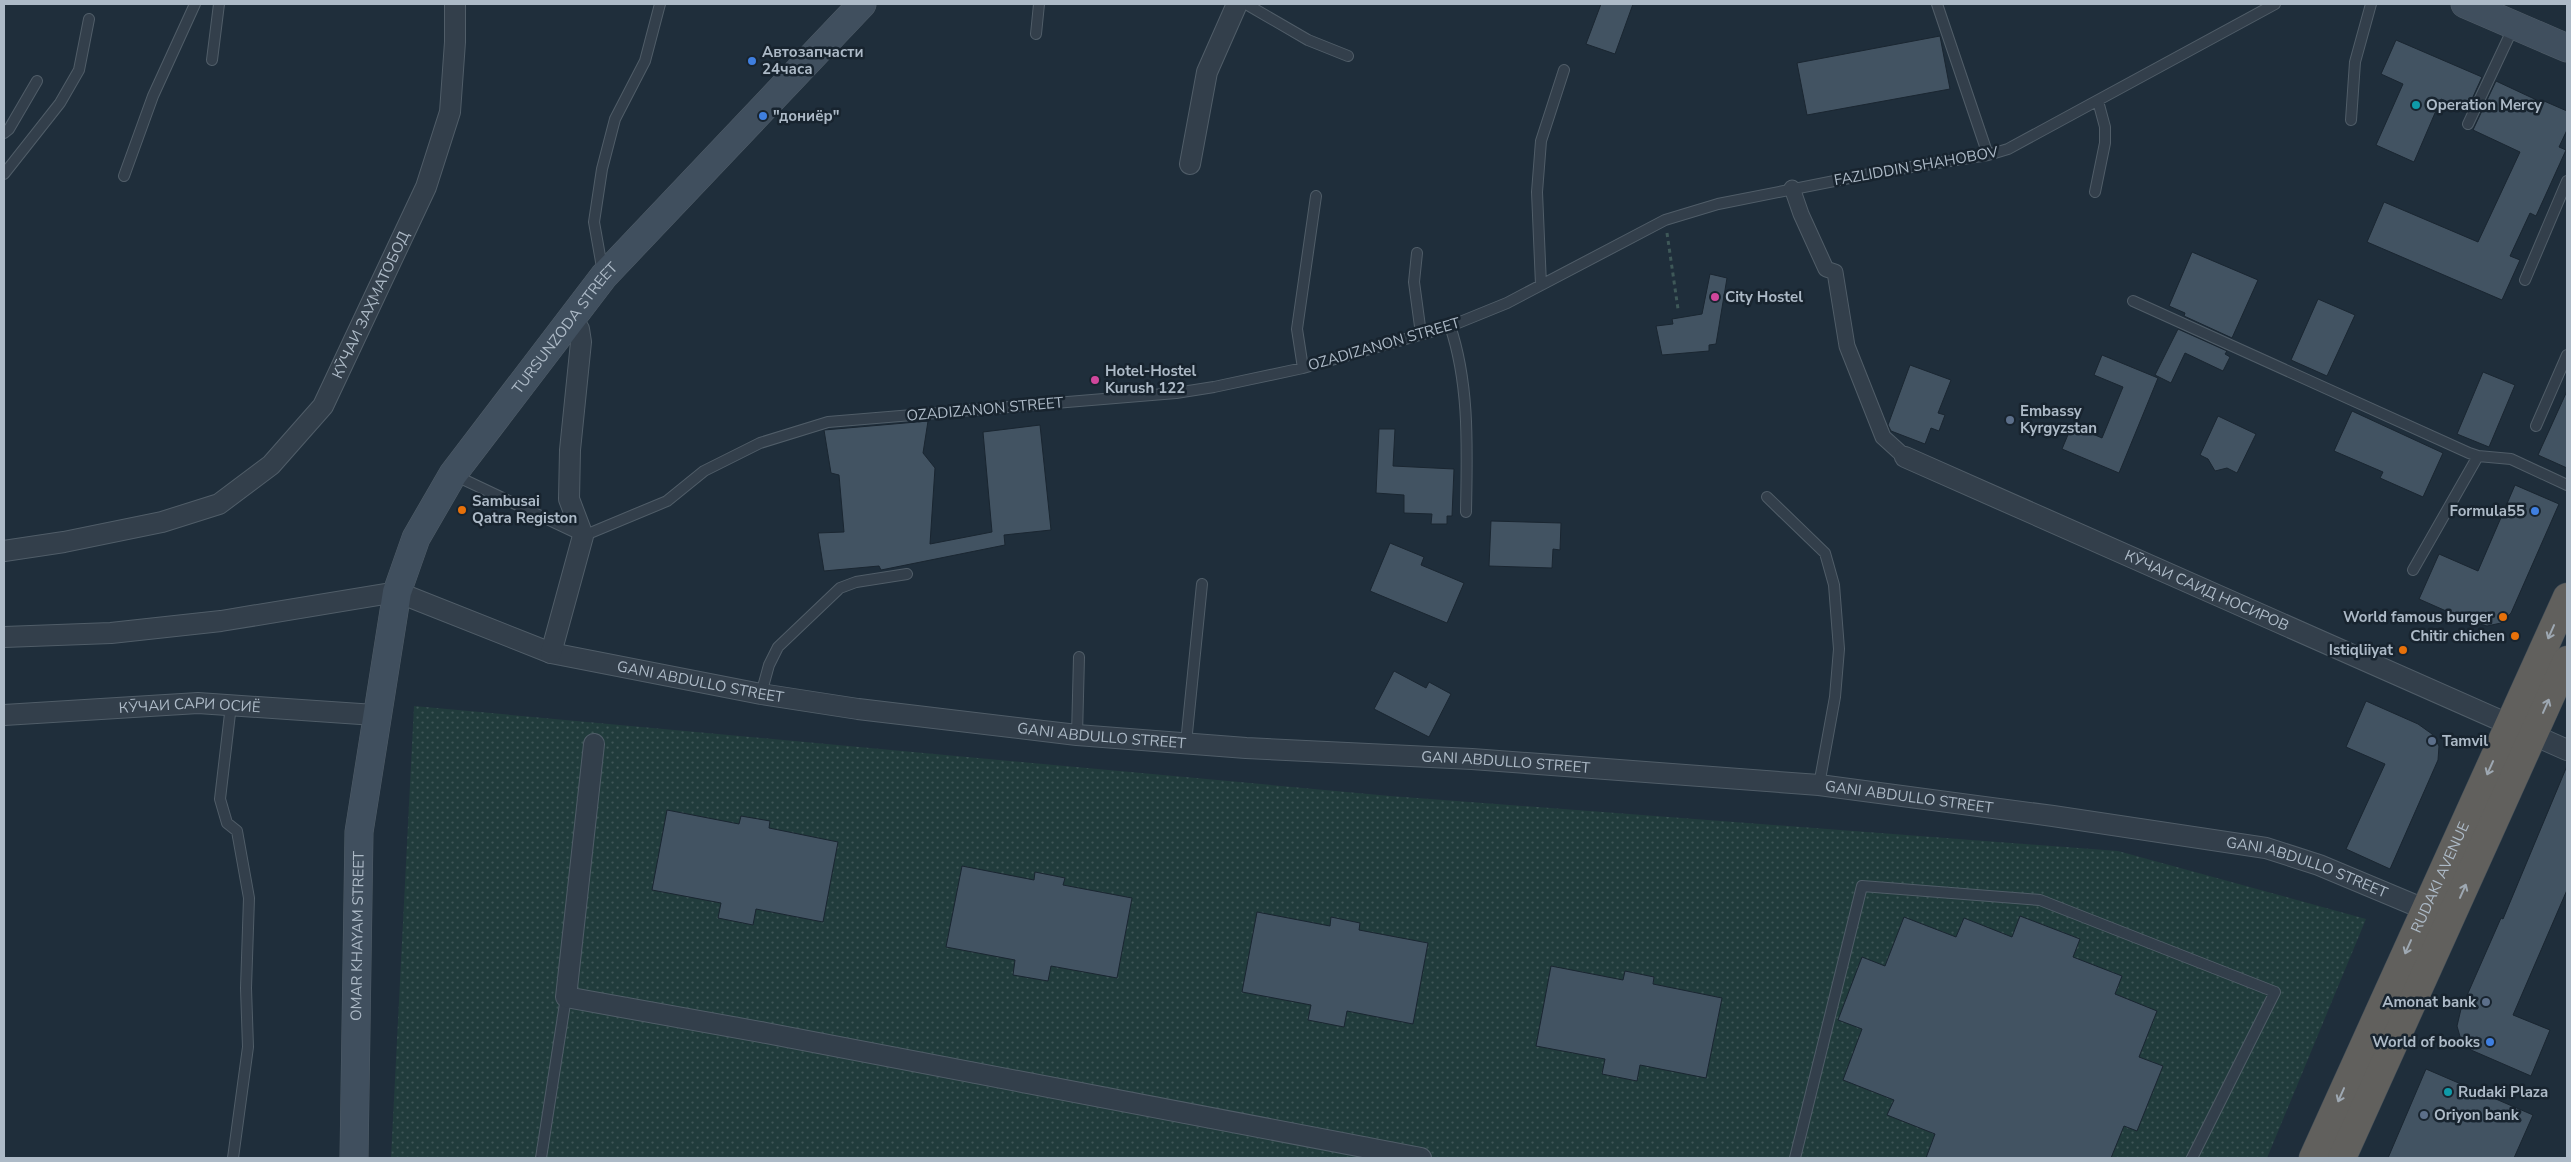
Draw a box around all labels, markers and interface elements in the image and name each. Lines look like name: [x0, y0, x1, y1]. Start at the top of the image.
place label: Автозапчасти 24часа: [762, 42, 863, 79]
marker: Автозапчасти 24часа: [746, 55, 758, 67]
place label: Operation Mercy: [2426, 95, 2542, 115]
marker: Operation Mercy: [2410, 99, 2422, 111]
place label: "дониёр": [773, 106, 839, 126]
marker: "дониёр": [757, 110, 769, 122]
street label: FAZLIDDIN SHAHOBOV: [1832, 142, 2000, 190]
street label: КӮЧАИ ЗАҲМАТОБОД: [327, 227, 414, 382]
street label: TURSUNZODA STREET: [508, 258, 622, 398]
place label: City Hostel: [1725, 287, 1803, 307]
marker: City Hostel: [1709, 291, 1721, 303]
street label: OZADIZANON STREET: [1306, 313, 1462, 375]
place label: Hotel-Hostel Kurush 122: [1105, 361, 1196, 398]
marker: Hotel-Hostel Kurush 122: [1089, 374, 1101, 386]
street label: OZADIZANON STREET: [906, 392, 1064, 426]
place label: Embassy Kyrgyzstan: [2020, 401, 2097, 438]
marker: Embassy Kyrgyzstan: [2004, 414, 2016, 426]
place label: Sambusai Qatra Registon: [472, 491, 577, 528]
place label: Formula55: [2449, 501, 2525, 521]
marker: Sambusai Qatra Registon: [456, 504, 468, 516]
marker: Formula55: [2529, 505, 2541, 517]
street label: КӮЧАИ САИД НОСИРОВ: [2121, 545, 2292, 636]
place label: World famous burger: [2343, 607, 2493, 627]
marker: World famous burger: [2497, 611, 2509, 623]
one-way arrow: [2546, 624, 2556, 639]
place label: Chitir chichen: [2410, 626, 2505, 646]
marker: Chitir chichen: [2509, 630, 2521, 642]
place label: Istiqliiyat: [2329, 640, 2393, 660]
marker: Istiqliiyat: [2397, 644, 2409, 656]
street label: GANI ABDULLO STREET: [615, 656, 785, 707]
street label: КӮЧАИ САРИ ОСИЁ: [118, 693, 261, 718]
one-way arrow: [2542, 699, 2552, 714]
street label: GANI ABDULLO STREET: [1016, 718, 1187, 753]
place label: Tamvil: [2442, 731, 2488, 751]
marker: Tamvil: [2426, 735, 2438, 747]
street label: GANI ABDULLO STREET: [1421, 747, 1591, 778]
one-way arrow: [2484, 760, 2494, 775]
street label: GANI ABDULLO STREET: [1824, 776, 1994, 818]
street label: RUDAKI AVENUE: [2406, 819, 2474, 936]
street label: GANI ABDULLO STREET: [2225, 832, 2391, 903]
street label: OMAR KHAYAM STREET: [346, 851, 369, 1021]
one-way arrow: [2458, 884, 2468, 899]
one-way arrow: [2403, 939, 2412, 954]
place label: Amonat bank: [2382, 992, 2477, 1012]
marker: Amonat bank: [2480, 996, 2492, 1008]
place label: World of books: [2372, 1032, 2480, 1052]
marker: World of books: [2484, 1036, 2496, 1048]
place label: Rudaki Plaza: [2458, 1082, 2548, 1102]
marker: Rudaki Plaza: [2442, 1086, 2454, 1098]
one-way arrow: [2336, 1087, 2345, 1102]
place label: Oriyon bank: [2434, 1105, 2520, 1125]
marker: Oriyon bank: [2418, 1109, 2430, 1121]

